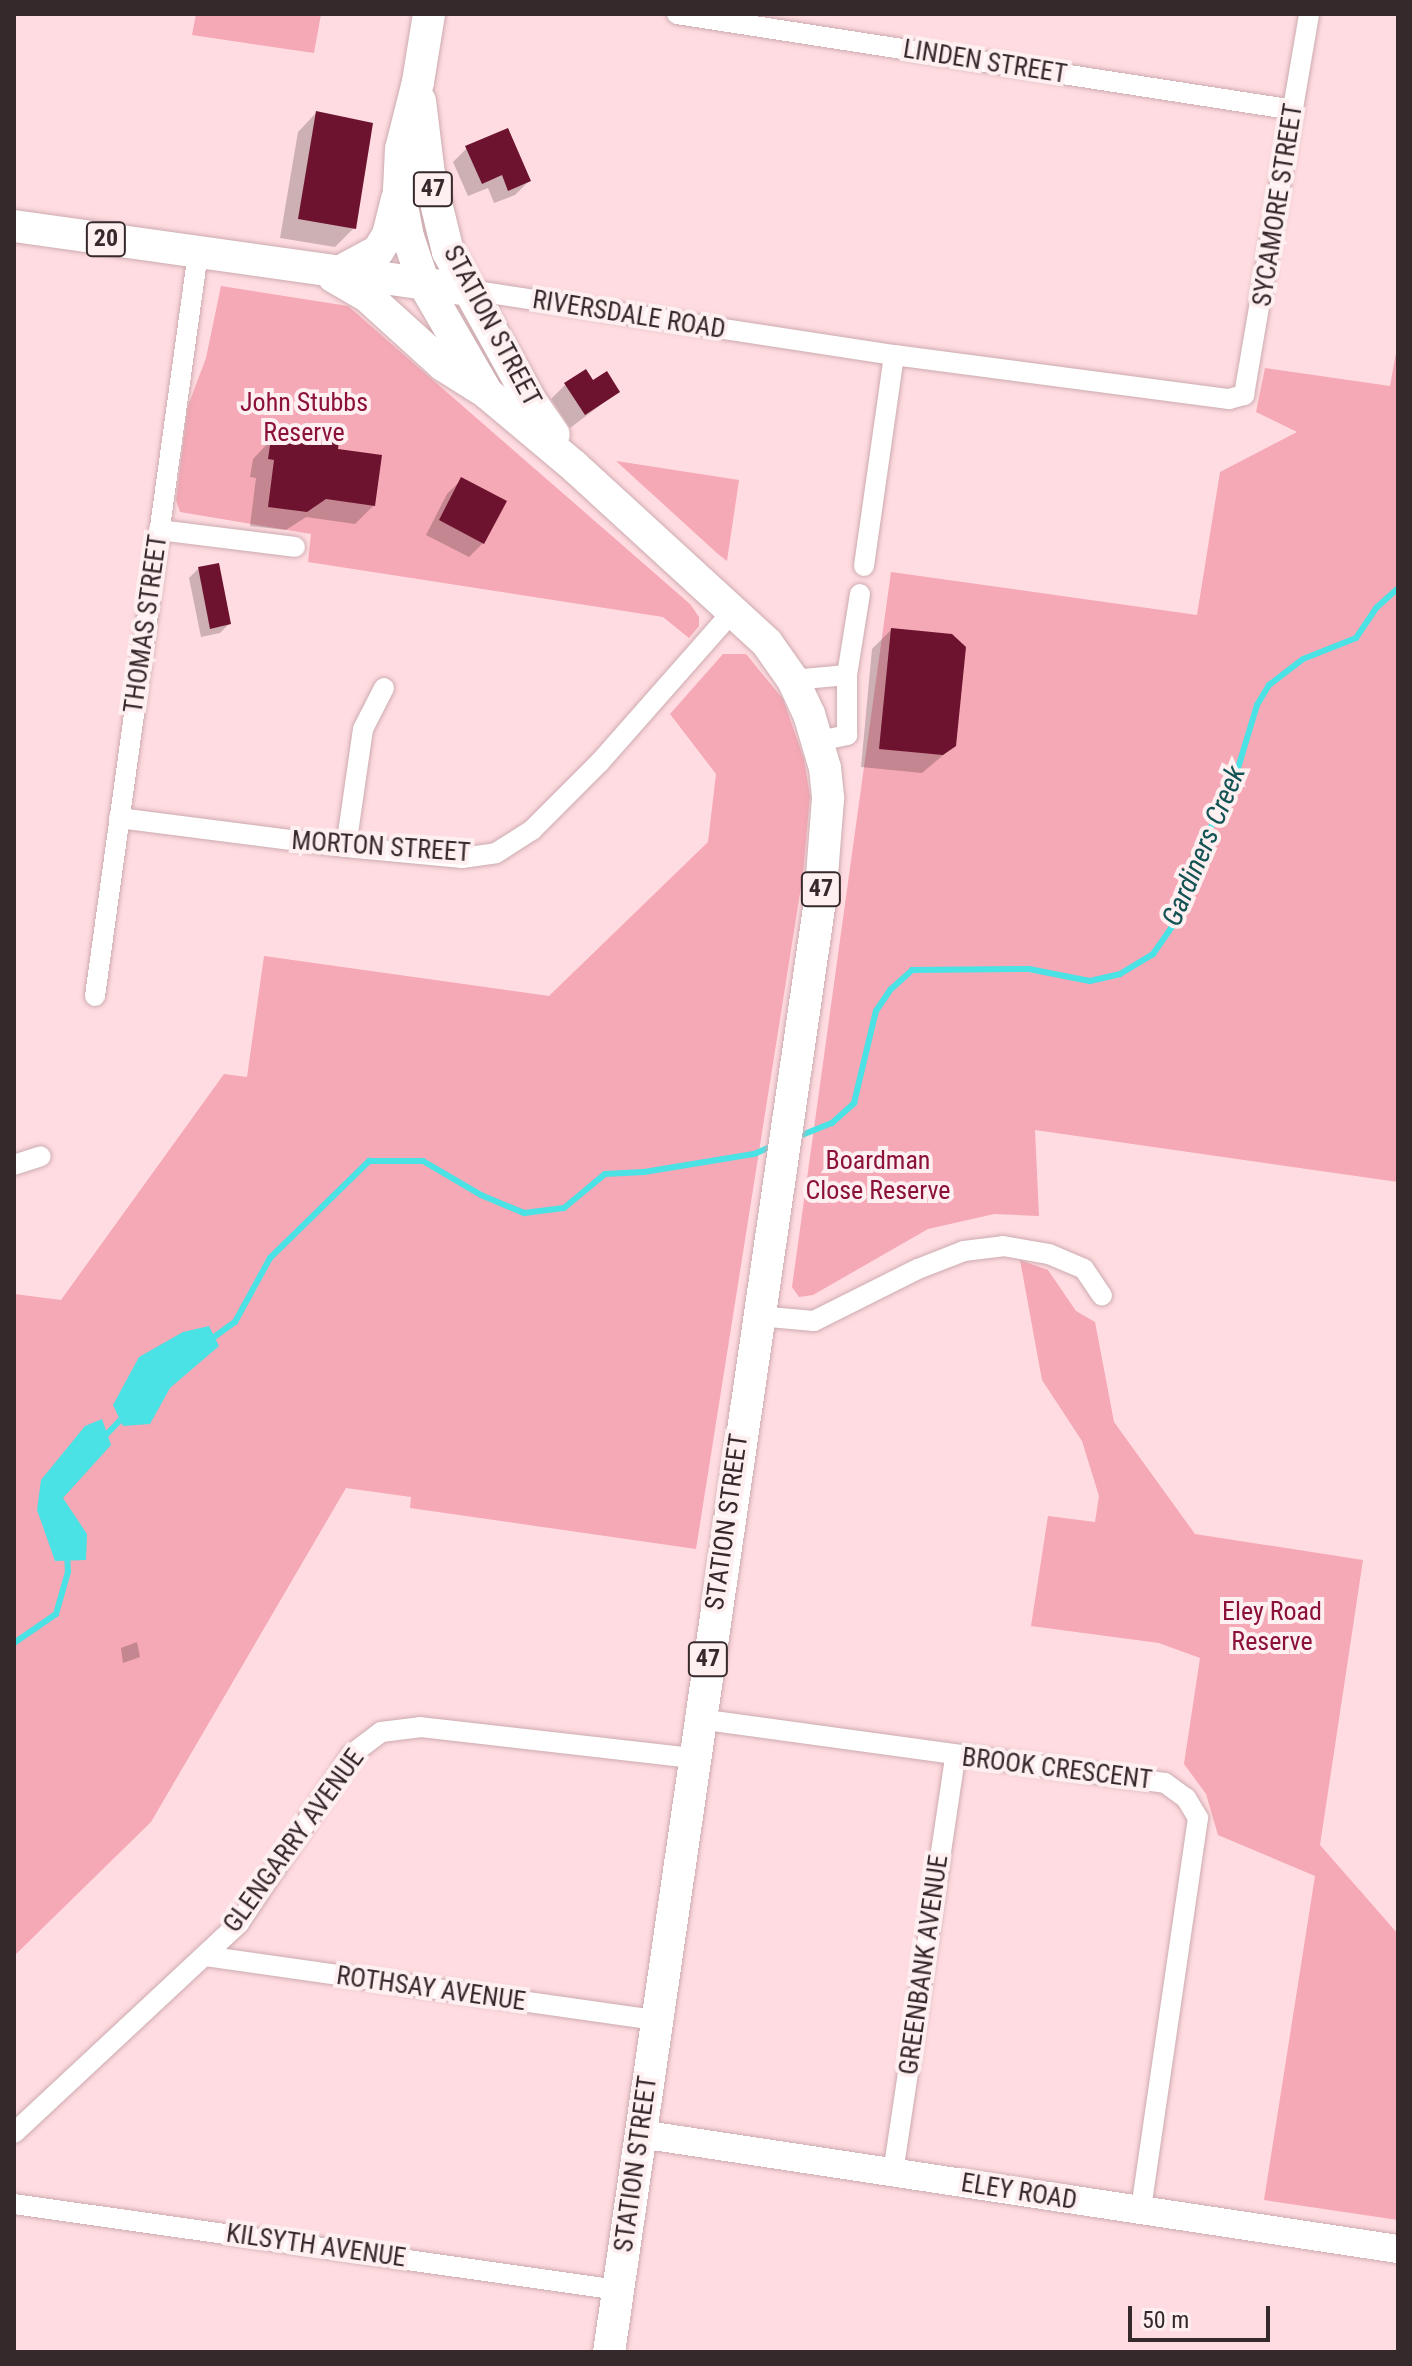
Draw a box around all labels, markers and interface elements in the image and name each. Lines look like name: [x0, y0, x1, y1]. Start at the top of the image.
street label: LINDEN STREET: [901, 34, 1069, 90]
street label: SYCAMORE STREET: [1247, 101, 1309, 309]
road number: 47: [411, 169, 455, 209]
road number: 20: [84, 219, 128, 259]
street label: STATION STREET: [437, 240, 547, 412]
street label: RIVERSDALE ROAD: [530, 284, 728, 346]
park label: John Stubbs Reserve: [240, 387, 368, 448]
street label: THOMAS STREET: [118, 533, 174, 715]
water label: Gardiners Creek: [1155, 761, 1253, 931]
street label: MORTON STREET: [290, 825, 472, 869]
road number: 47: [799, 869, 843, 909]
park label: Boardman Close Reserve: [805, 1145, 951, 1206]
street label: STATION STREET: [699, 1432, 755, 1612]
park label: Eley Road Reserve: [1222, 1596, 1322, 1658]
road number: 47: [686, 1639, 730, 1679]
street label: BROOK CRESCENT: [960, 1742, 1154, 1796]
street label: GLENGARRY AVENUE: [217, 1743, 371, 1939]
street label: GREENBANK AVENUE: [893, 1853, 955, 2077]
street label: ROTHSAY AVENUE: [334, 1960, 528, 2018]
street label: STATION STREET: [608, 2074, 664, 2254]
street label: ELEY ROAD: [959, 2167, 1079, 2217]
street label: KILSYTH AVENUE: [224, 2218, 408, 2274]
scale bar: [1132, 2290, 1274, 2340]
text: 50 m: [1142, 2306, 1189, 2334]

